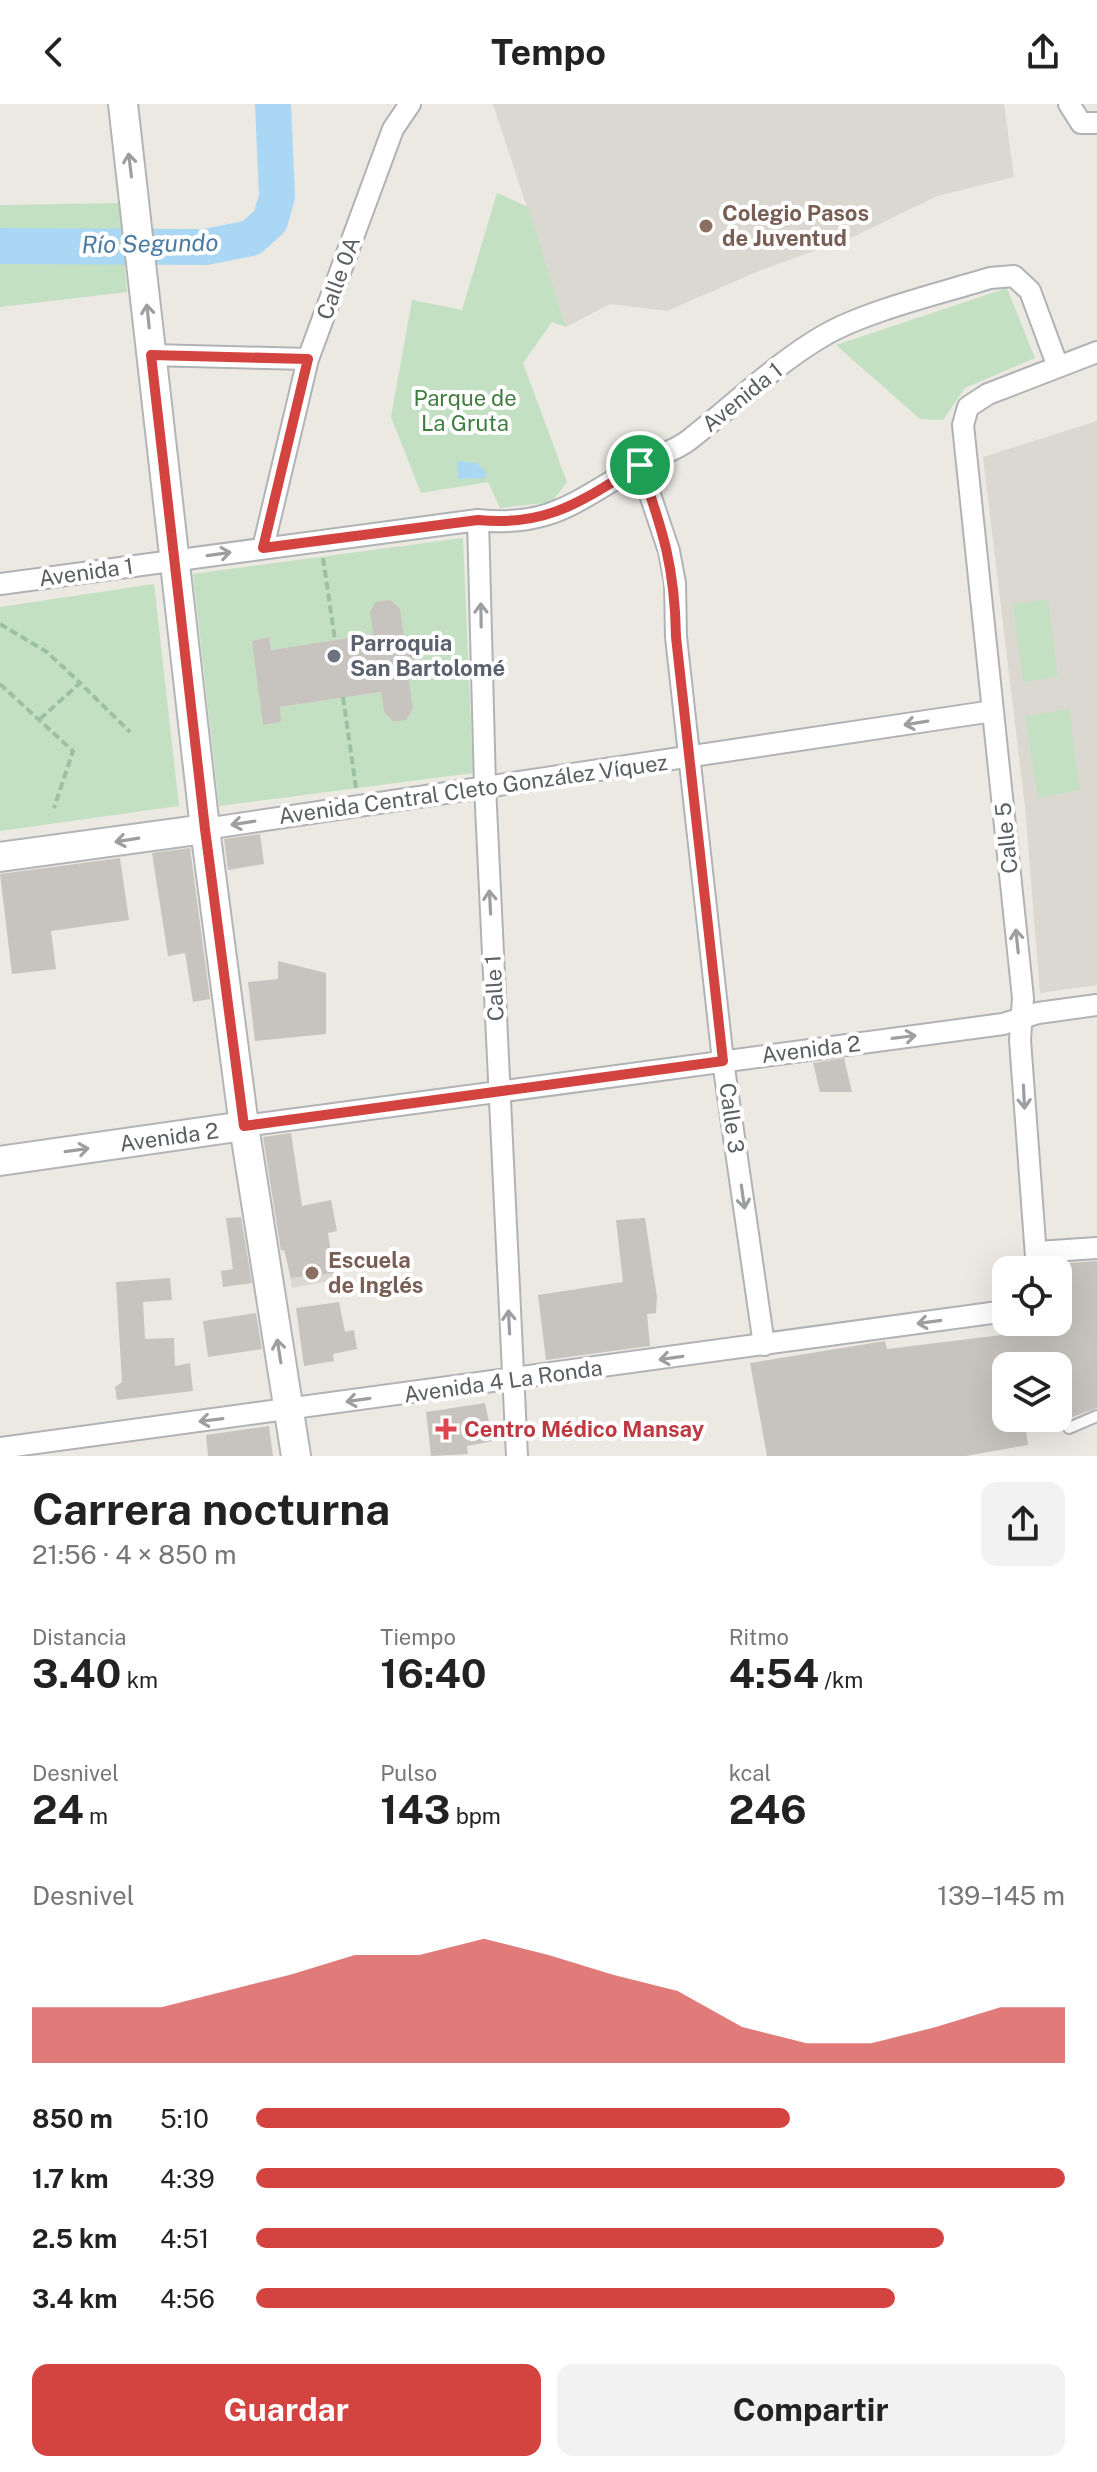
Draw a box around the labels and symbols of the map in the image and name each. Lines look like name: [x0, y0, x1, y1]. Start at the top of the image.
one-way arrow: [123, 152, 138, 179]
place label: Colegio Pasos de Juventud: [722, 200, 869, 251]
marker: Colegio Pasos de Juventud: [697, 217, 715, 235]
water label: Río Segundo: [81, 228, 218, 258]
street label: Calle 0A: [311, 233, 365, 323]
one-way arrow: [140, 303, 155, 330]
street label: Avenida 1: [697, 357, 787, 437]
park label: Parque de La Gruta: [413, 385, 517, 436]
pin: [606, 431, 674, 499]
one-way arrow: [206, 546, 231, 561]
street label: Avenida 1: [37, 552, 135, 592]
one-way arrow: [473, 602, 488, 628]
place label: Parroquia San Bartolomé: [350, 630, 505, 681]
marker: Parroquia San Bartolomé: [325, 647, 343, 665]
one-way arrow: [904, 716, 929, 731]
street label: Avenida Central Cleto González Víquez: [277, 749, 669, 829]
street label: Calle 5: [989, 801, 1023, 875]
one-way arrow: [231, 816, 257, 831]
one-way arrow: [115, 833, 141, 848]
one-way arrow: [482, 889, 497, 916]
one-way arrow: [1009, 928, 1024, 955]
street label: Calle 1: [479, 954, 509, 1022]
one-way arrow: [891, 1029, 916, 1044]
street label: Avenida 2: [760, 1030, 862, 1068]
street label: Calle 3: [714, 1081, 750, 1155]
one-way arrow: [1017, 1083, 1032, 1110]
street label: Avenida 2: [118, 1117, 220, 1157]
one-way arrow: [64, 1142, 89, 1157]
one-way arrow: [736, 1184, 751, 1209]
place label: Escuela de Inglés: [328, 1247, 423, 1298]
marker: Escuela de Inglés: [303, 1264, 321, 1282]
one-way arrow: [501, 1309, 516, 1336]
one-way arrow: [917, 1315, 942, 1330]
one-way arrow: [271, 1339, 286, 1364]
one-way arrow: [659, 1351, 684, 1366]
street label: Avenida 4 La Ronda: [402, 1354, 604, 1408]
one-way arrow: [346, 1393, 371, 1408]
one-way arrow: [199, 1413, 224, 1428]
place label: Centro Médico Mansay: [464, 1416, 705, 1442]
marker: Centro Médico Mansay: [435, 1418, 457, 1440]

